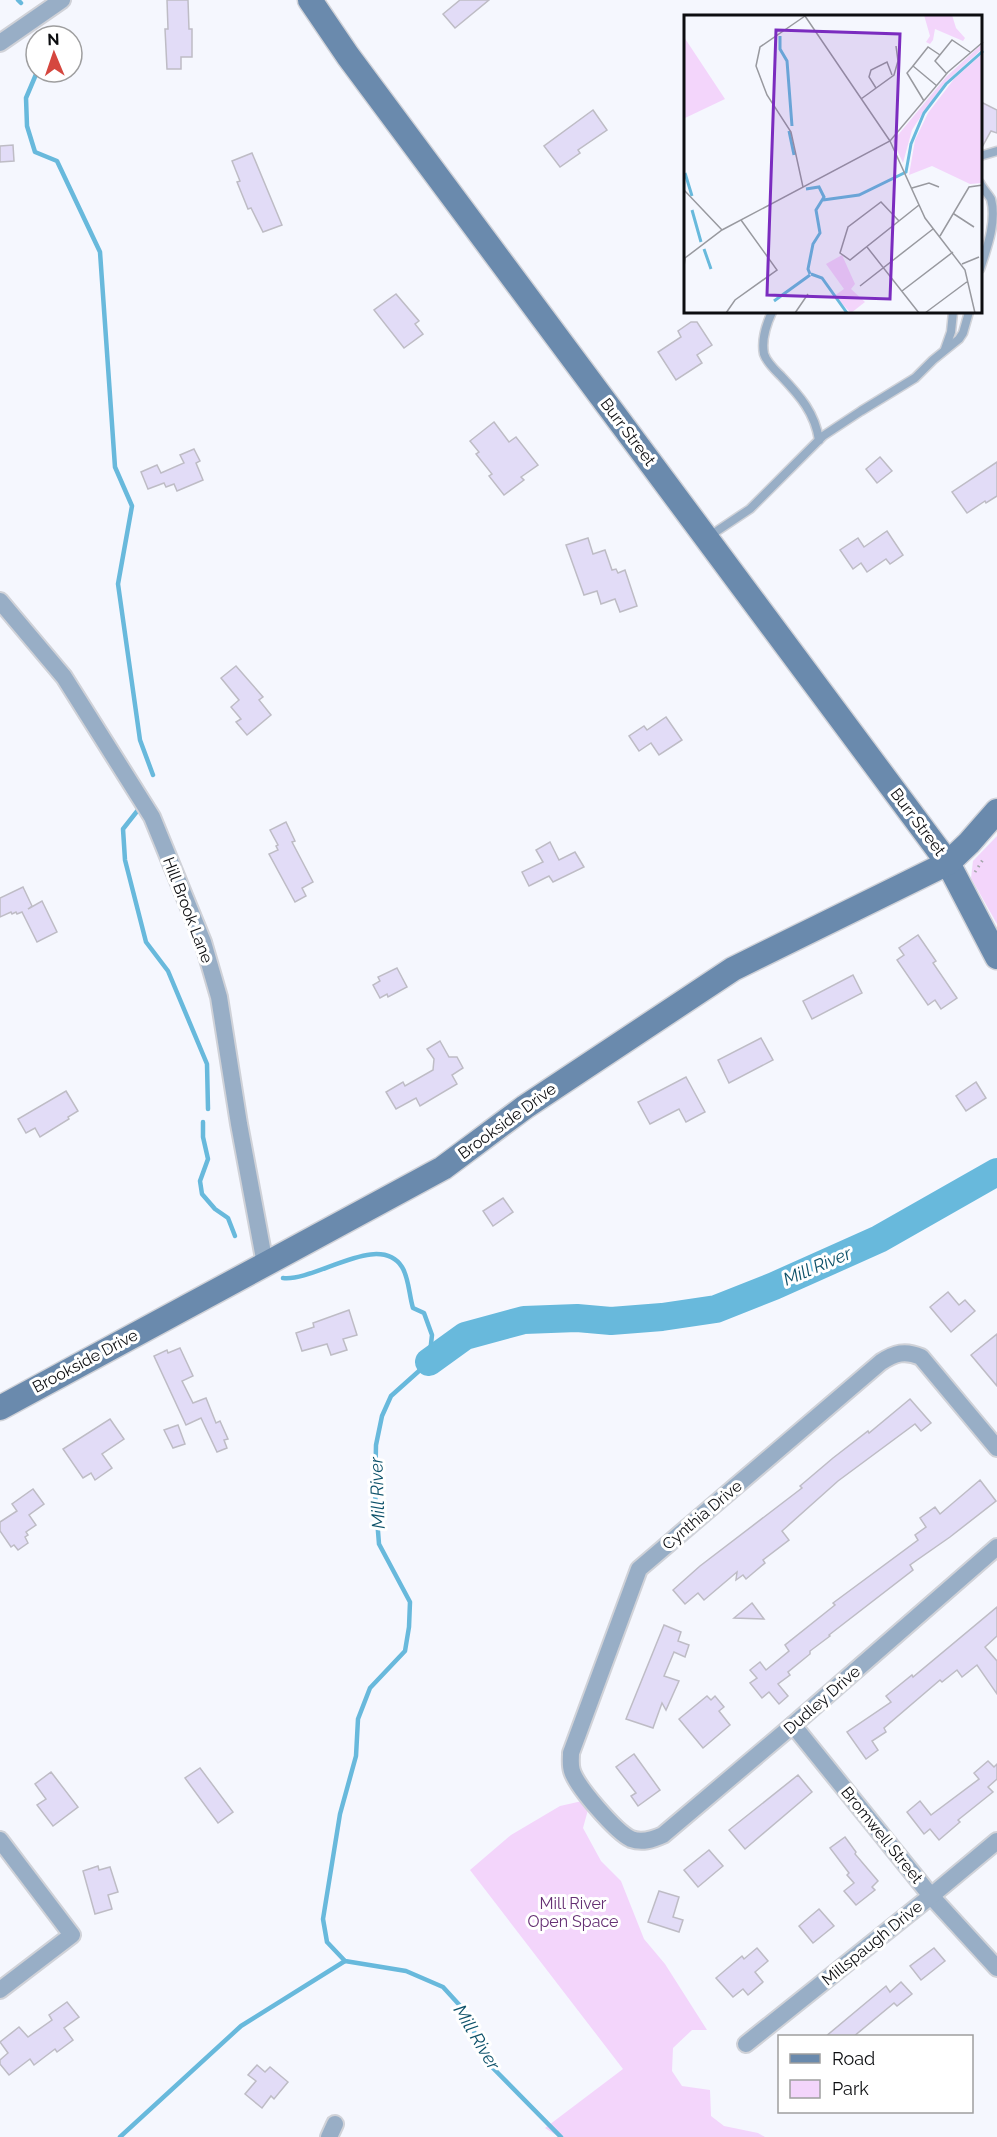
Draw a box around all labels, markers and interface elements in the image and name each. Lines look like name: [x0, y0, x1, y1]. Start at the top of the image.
inset map: [684, 15, 982, 314]
north arrow: [24, 24, 84, 84]
text: N: [47, 30, 60, 49]
street label: Burr Street: [597, 395, 660, 470]
street label: Burr Street: [887, 785, 950, 860]
street label: Hill Brook Lane: [159, 854, 217, 966]
street label: Brookside Drive: [454, 1079, 560, 1163]
water label: Mill River: [780, 1242, 855, 1290]
street label: Brookside Drive: [29, 1325, 141, 1397]
water label: Mill River: [365, 1456, 389, 1529]
street label: Cynthia Drive: [658, 1476, 746, 1554]
street label: Dudley Drive: [780, 1662, 864, 1738]
street label: Bromwell Street: [837, 1783, 927, 1888]
park label: Mill River Open Space: [527, 1894, 619, 1931]
street label: Millspaugh Drive: [818, 1897, 926, 1989]
water label: Mill River: [449, 2001, 505, 2074]
legend: [778, 2035, 973, 2113]
text: Road: [832, 2048, 875, 2069]
text: Park: [832, 2078, 869, 2099]

